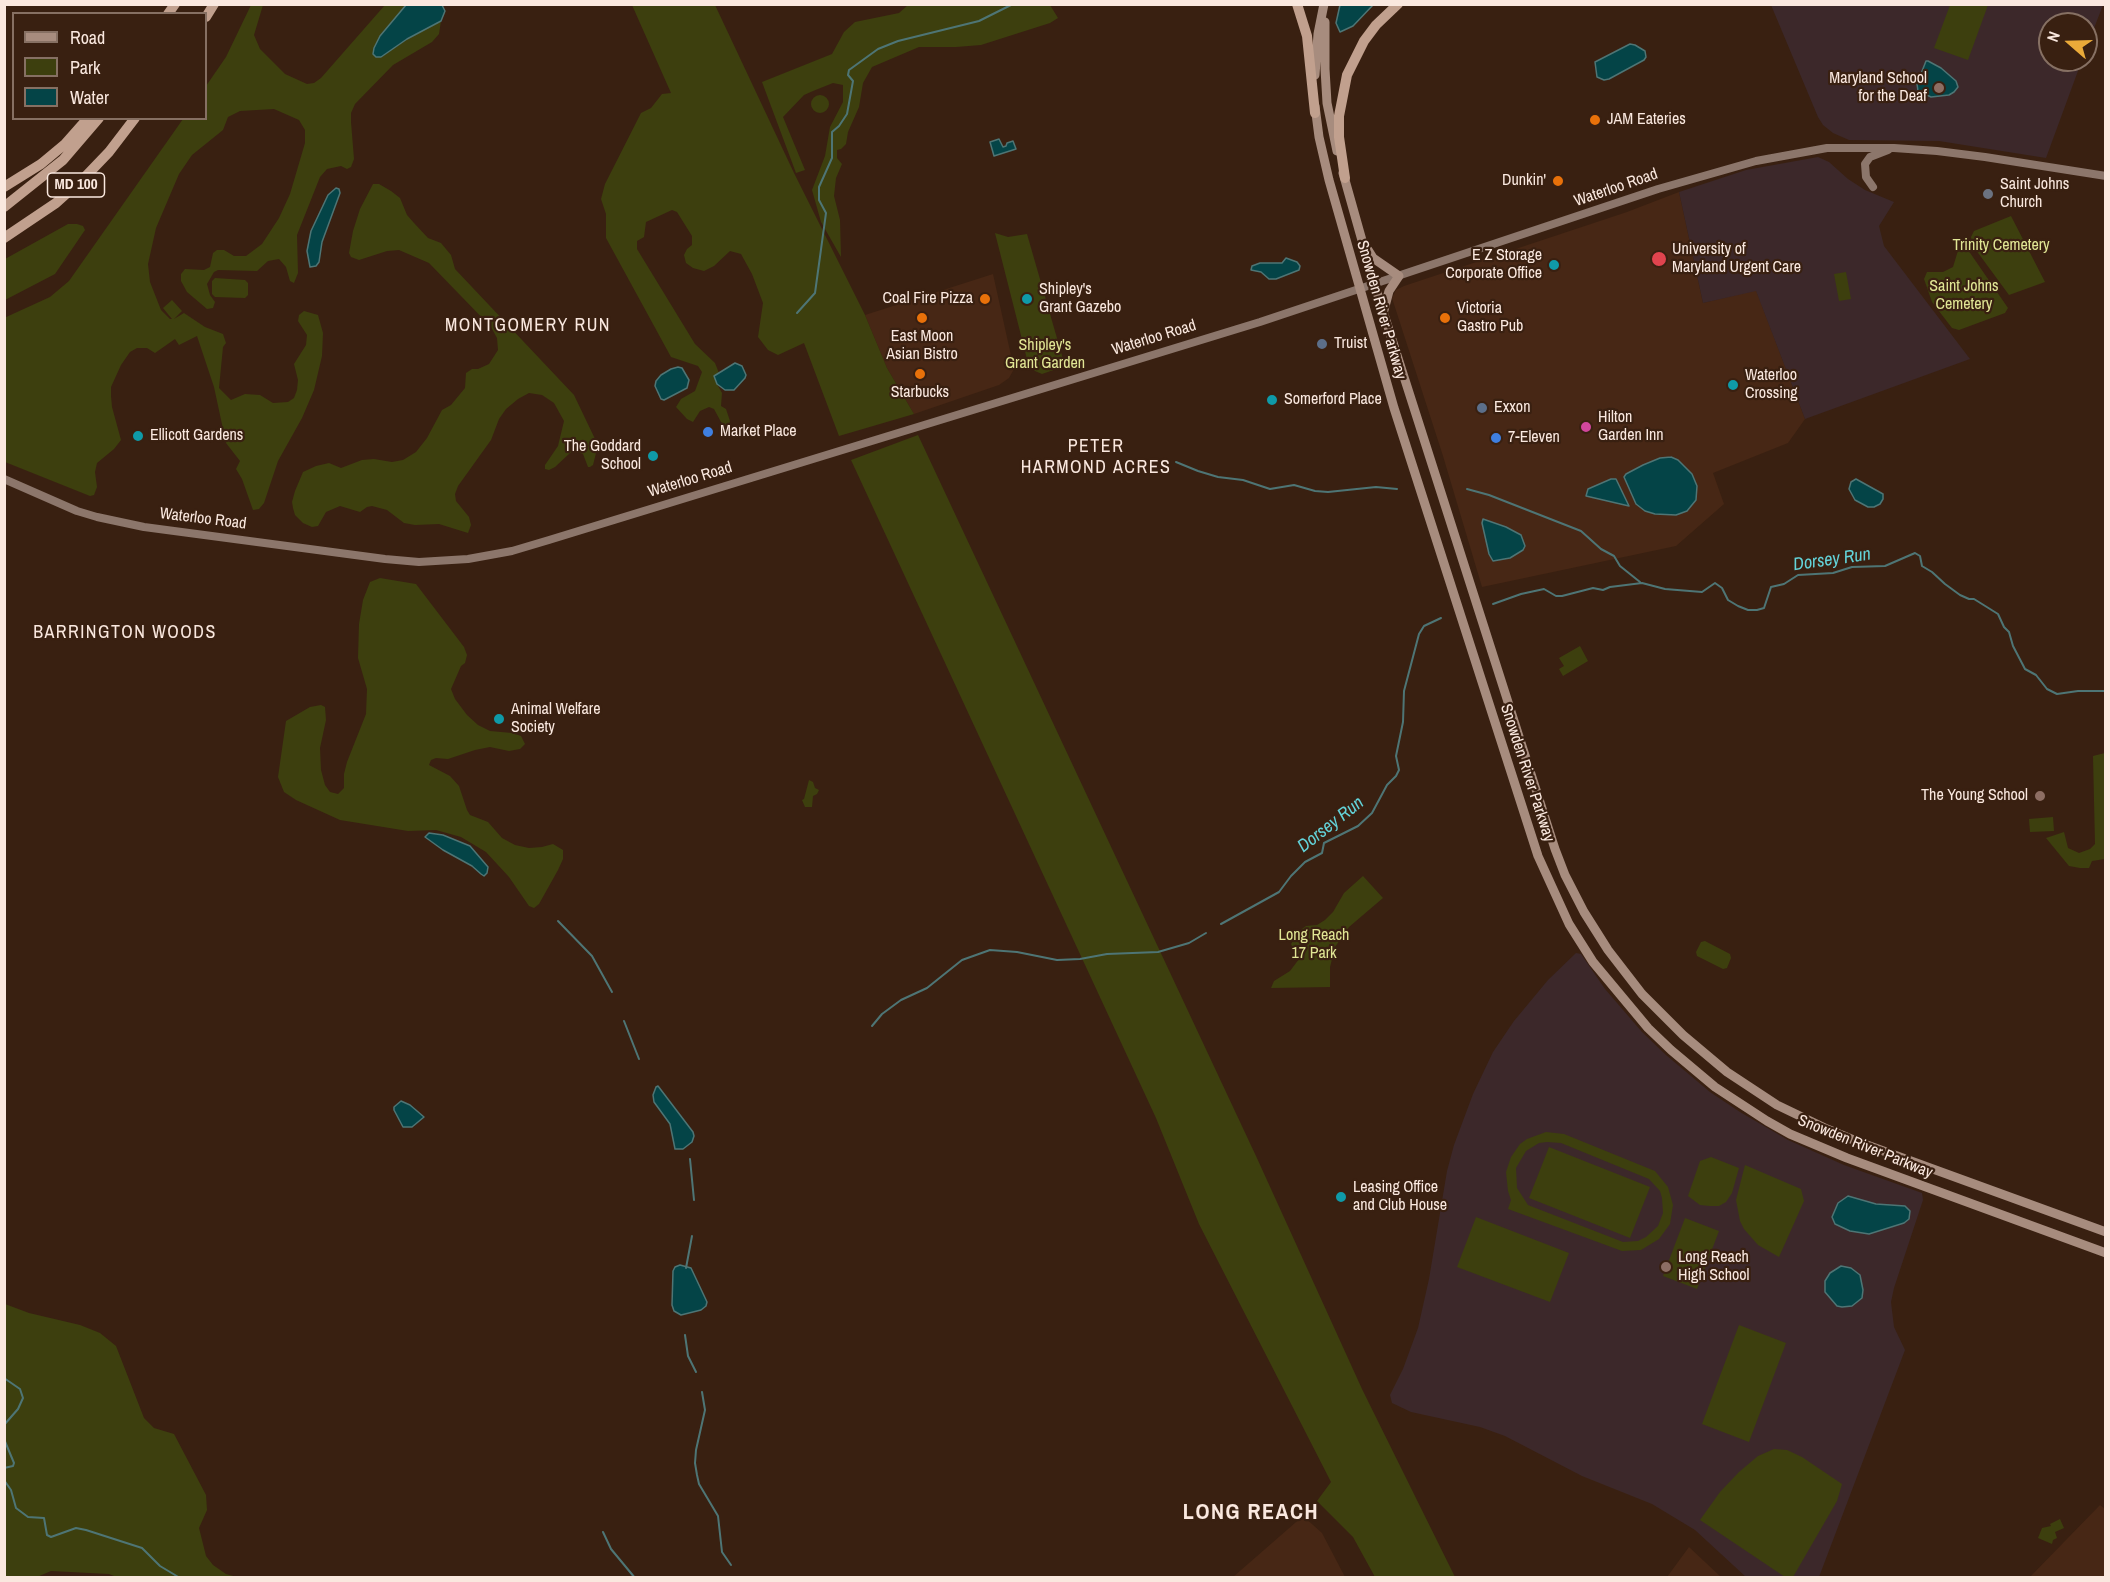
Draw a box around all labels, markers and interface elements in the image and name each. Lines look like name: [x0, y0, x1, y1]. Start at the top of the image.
legend: [12, 12, 207, 120]
north arrow: [2038, 12, 2098, 72]
text: Road: [70, 25, 105, 50]
text: N: [2041, 28, 2065, 45]
text: Park: [70, 55, 100, 80]
place label: Maryland School for the Deaf: [1829, 69, 1927, 107]
marker: Maryland School for the Deaf: [1932, 81, 1946, 95]
text: Water: [70, 85, 109, 110]
place label: JAM Eateries: [1607, 110, 1686, 130]
marker: JAM Eateries: [1588, 113, 1602, 127]
street label: Waterloo Road: [1572, 165, 1660, 211]
place label: Dunkin': [1502, 171, 1546, 191]
road number: MD 100: [48, 173, 104, 197]
marker: Dunkin': [1551, 174, 1565, 188]
place label: Saint Johns Church: [2000, 175, 2069, 213]
marker: Saint Johns Church: [1981, 187, 1995, 201]
park label: Trinity Cemetery: [1952, 236, 2050, 256]
street label: Snowden River Parkway: [1352, 238, 1410, 382]
place label: University of Maryland Urgent Care: [1672, 240, 1801, 278]
place label: E Z Storage Corporate Office: [1445, 246, 1542, 284]
marker: University of Maryland Urgent Care: [1650, 250, 1668, 268]
marker: E Z Storage Corporate Office: [1547, 258, 1561, 272]
park label: Saint Johns Cemetery: [1929, 277, 1999, 315]
place label: Shipley's Grant Gazebo: [1039, 280, 1121, 318]
place label: Coal Fire Pizza: [883, 289, 973, 309]
marker: Coal Fire Pizza: [978, 292, 992, 306]
marker: Shipley's Grant Gazebo: [1020, 292, 1034, 306]
place label: Victoria Gastro Pub: [1457, 299, 1523, 337]
marker: East Moon Asian Bistro: [915, 311, 929, 325]
marker: Victoria Gastro Pub: [1438, 311, 1452, 325]
district label: MONTGOMERY RUN: [445, 315, 611, 337]
street label: Waterloo Road: [1110, 316, 1198, 360]
place label: East Moon Asian Bistro: [886, 327, 958, 365]
place label: Truist: [1334, 334, 1367, 354]
park label: Shipley's Grant Garden: [1005, 336, 1085, 374]
marker: Truist: [1315, 337, 1329, 351]
place label: Waterloo Crossing: [1745, 366, 1797, 404]
marker: Starbucks: [913, 367, 927, 381]
marker: Waterloo Crossing: [1726, 378, 1740, 392]
place label: Starbucks: [891, 383, 949, 403]
place label: Somerford Place: [1284, 390, 1382, 410]
marker: Somerford Place: [1265, 393, 1279, 407]
place label: Exxon: [1494, 398, 1530, 418]
marker: Exxon: [1475, 401, 1489, 415]
place label: Hilton Garden Inn: [1598, 408, 1664, 446]
marker: Hilton Garden Inn: [1579, 420, 1593, 434]
place label: Market Place: [720, 422, 797, 442]
marker: Market Place: [701, 425, 715, 439]
place label: Ellicott Gardens: [150, 426, 243, 446]
place label: 7-Eleven: [1508, 428, 1560, 448]
marker: Ellicott Gardens: [131, 429, 145, 443]
marker: 7-Eleven: [1489, 431, 1503, 445]
district label: PETER HARMOND ACRES: [1021, 436, 1171, 478]
place label: The Goddard School: [564, 437, 641, 475]
marker: The Goddard School: [646, 449, 660, 463]
street label: Waterloo Road: [646, 458, 734, 502]
street label: Waterloo Road: [159, 504, 247, 534]
water label: Dorsey Run: [1792, 544, 1872, 576]
district label: BARRINGTON WOODS: [33, 622, 217, 644]
place label: Animal Welfare Society: [511, 700, 600, 738]
street label: Snowden River Parkway: [1496, 702, 1558, 844]
marker: Animal Welfare Society: [492, 712, 506, 726]
place label: The Young School: [1921, 786, 2028, 806]
marker: The Young School: [2033, 789, 2047, 803]
water label: Dorsey Run: [1294, 793, 1368, 857]
park label: Long Reach 17 Park: [1279, 926, 1349, 964]
street label: Snowden River Parkway: [1795, 1111, 1935, 1183]
place label: Leasing Office and Club House: [1353, 1178, 1447, 1216]
marker: Leasing Office and Club House: [1334, 1190, 1348, 1204]
place label: Long Reach High School: [1678, 1248, 1749, 1286]
marker: Long Reach High School: [1659, 1260, 1673, 1274]
district label: LONG REACH: [1183, 1500, 1319, 1526]

